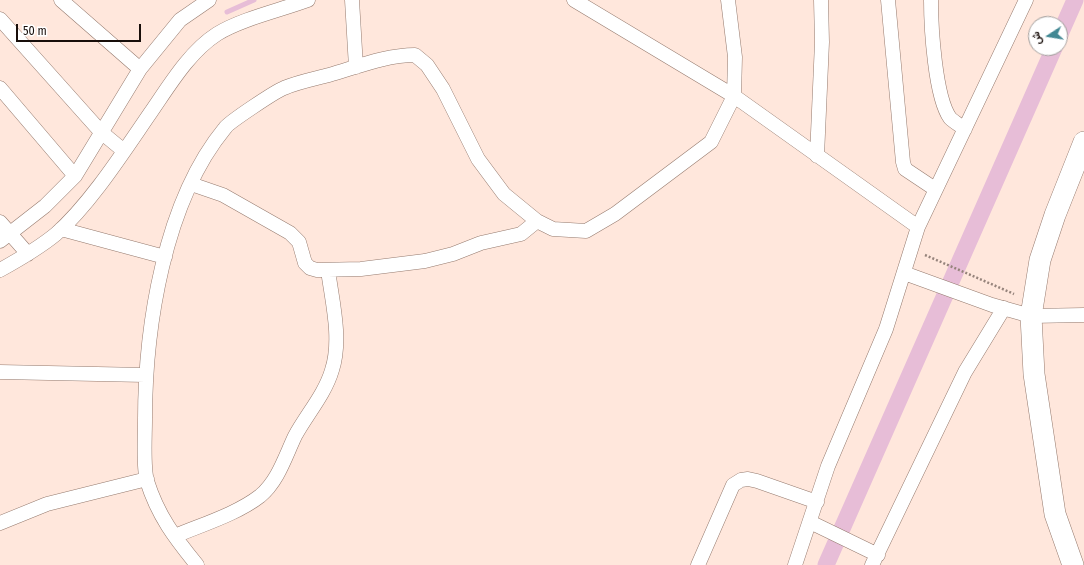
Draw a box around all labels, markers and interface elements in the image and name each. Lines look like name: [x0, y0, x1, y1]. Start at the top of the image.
scale bar: [18, 16, 143, 42]
north arrow: [1028, 16, 1068, 56]
text: 50 m: [23, 24, 47, 38]
text: ش: [1029, 31, 1044, 46]

